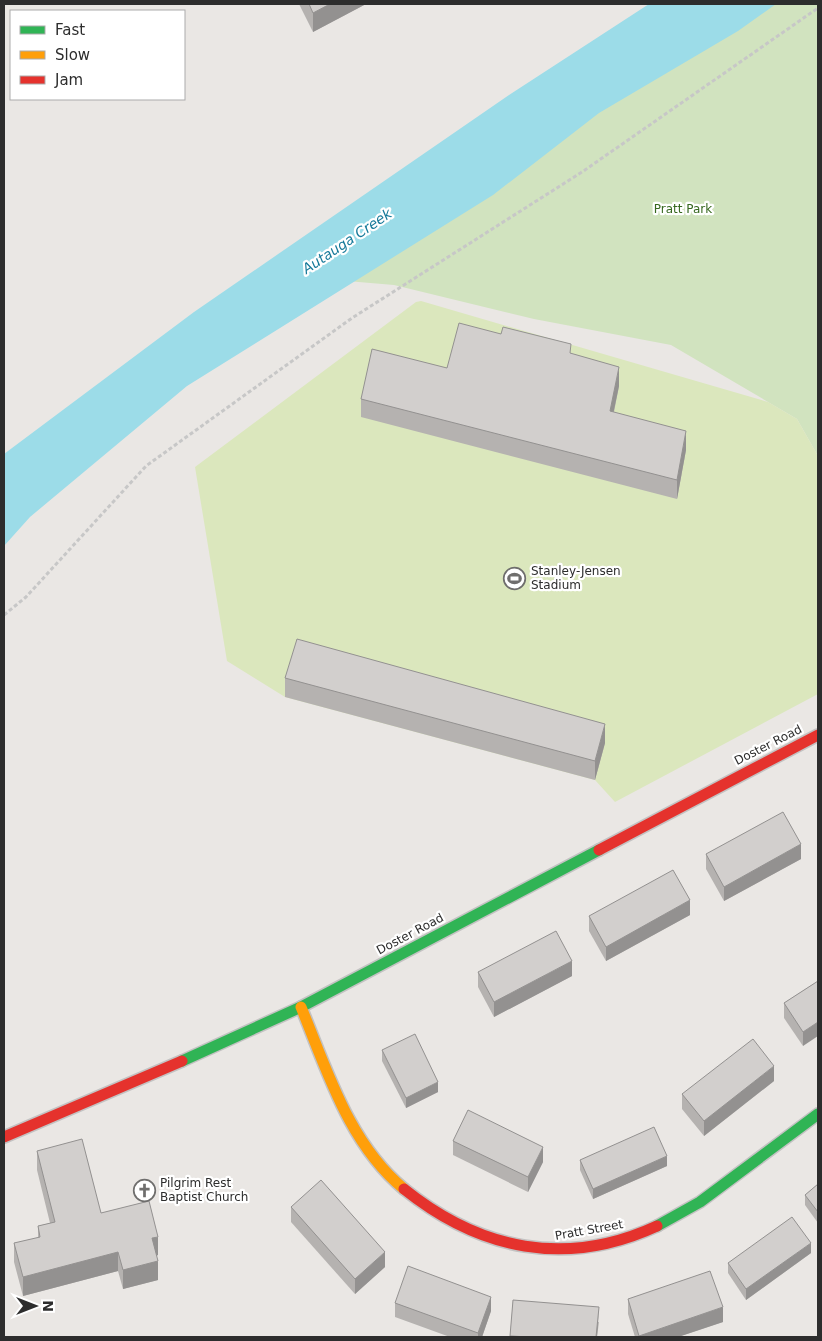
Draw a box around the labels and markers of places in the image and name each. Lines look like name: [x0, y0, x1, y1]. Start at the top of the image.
place label: Stanley-Jensen Stadium: [531, 564, 621, 592]
sports icon: Stanley-Jensen Stadium: [503, 566, 527, 590]
place label: Pilgrim Rest Baptist Church: [160, 1176, 248, 1204]
church icon: Pilgrim Rest Baptist Church: [132, 1178, 156, 1202]

